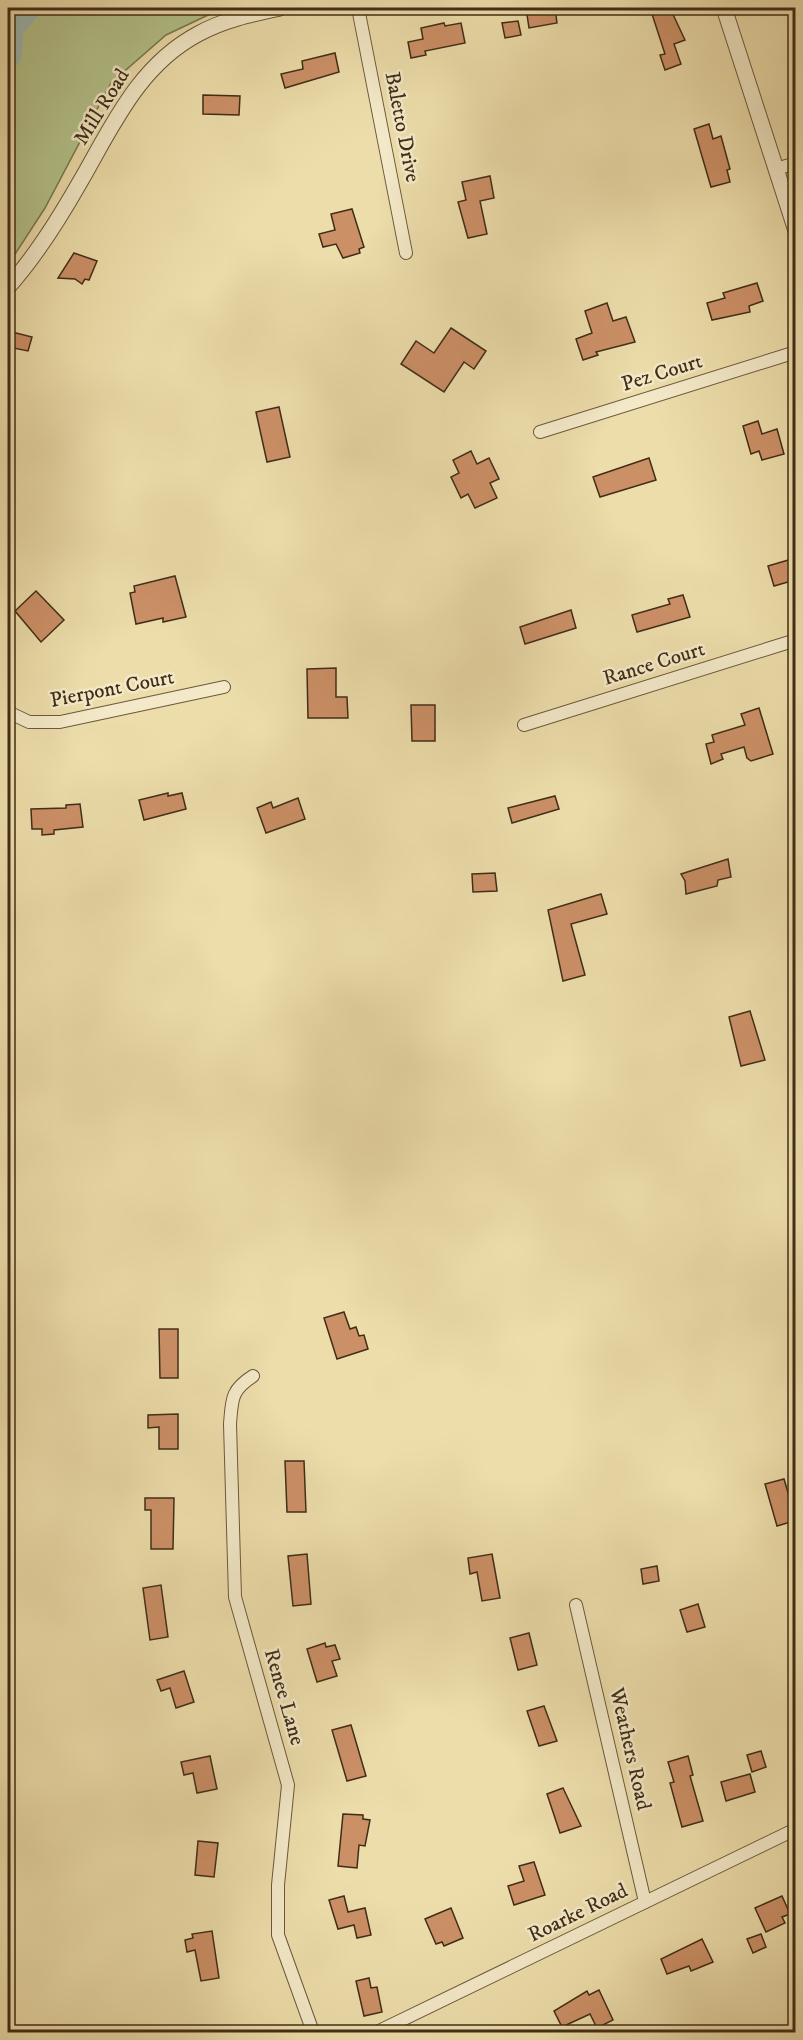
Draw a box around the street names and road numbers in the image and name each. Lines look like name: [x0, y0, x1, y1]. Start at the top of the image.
street label: Mill Road: [68, 64, 136, 150]
street label: Baletto Drive: [379, 70, 426, 185]
street label: Pez Court: [618, 348, 706, 398]
street label: Rance Court: [600, 636, 708, 692]
street label: Pierpont Court: [48, 664, 176, 714]
street label: Renee Lane: [258, 1646, 310, 1748]
street label: Weathers Road: [603, 1684, 657, 1813]
street label: Roarke Road: [524, 1877, 633, 1948]

